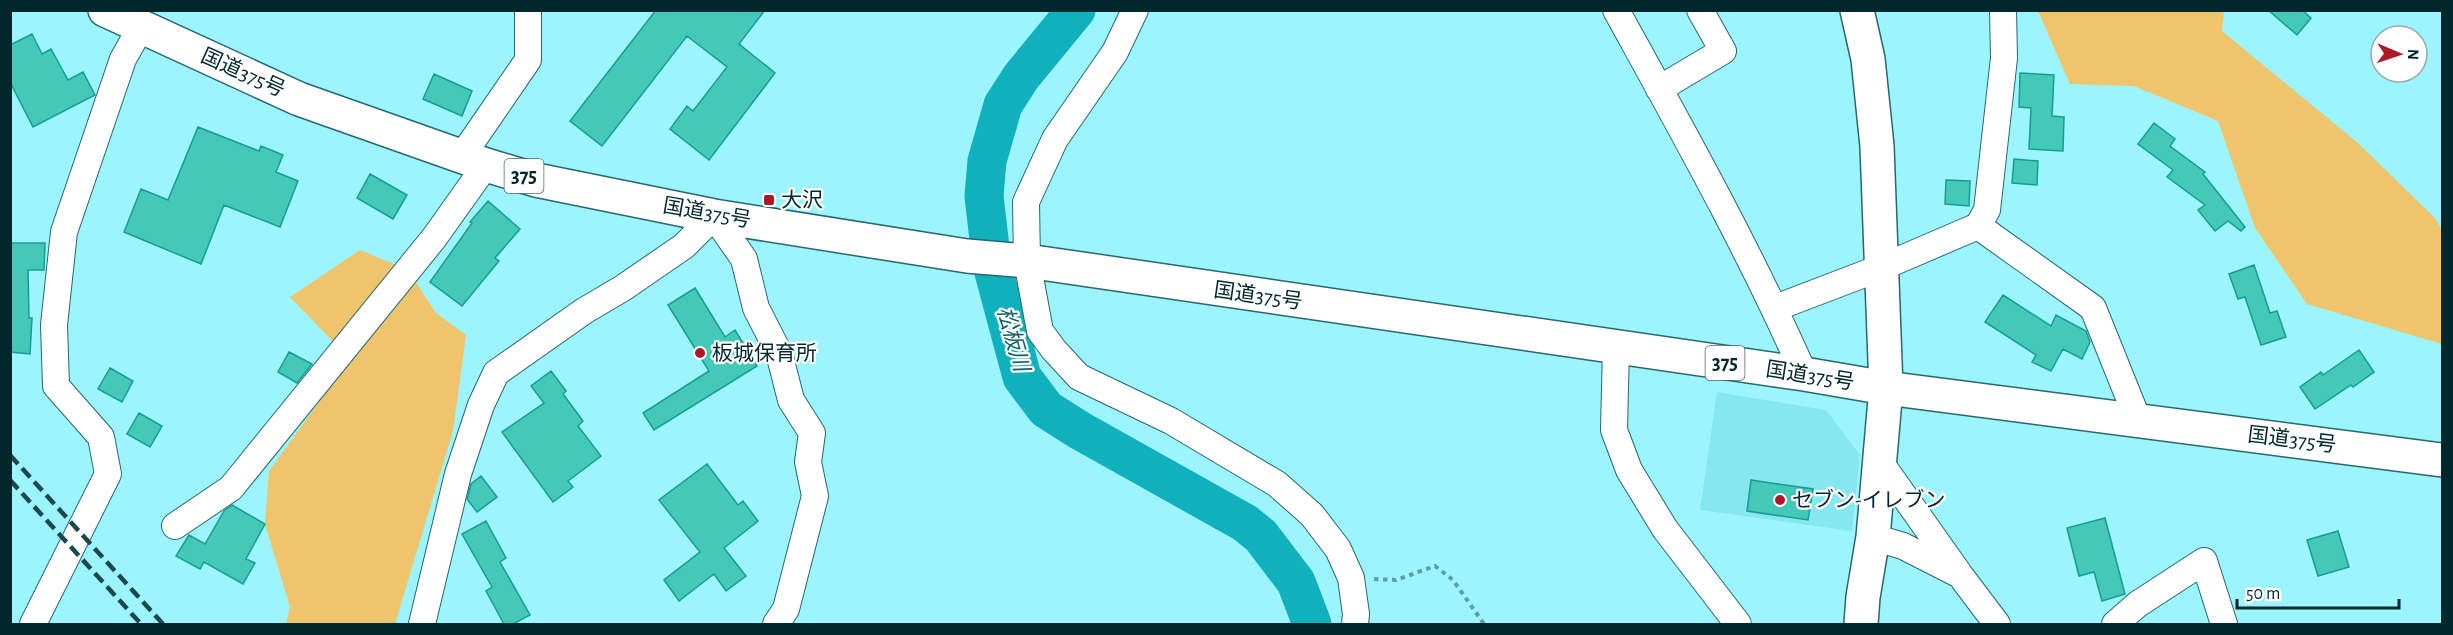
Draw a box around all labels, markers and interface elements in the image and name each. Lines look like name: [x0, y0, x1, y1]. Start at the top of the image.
north arrow: [2369, 24, 2429, 84]
street label: 国道375号: [198, 44, 288, 101]
text: N: [2405, 49, 2421, 60]
road number: 375: [504, 159, 544, 193]
place label: 大沢: [781, 189, 823, 211]
marker: 大沢: [762, 193, 776, 207]
street label: 国道375号: [661, 194, 753, 231]
street label: 国道375号: [1212, 278, 1304, 313]
water label: 松板川: [993, 304, 1034, 376]
place label: 板城保育所: [712, 342, 817, 364]
marker: 板城保育所: [693, 346, 707, 360]
road number: 375: [1706, 346, 1744, 380]
street label: 国道375号: [1764, 358, 1856, 393]
street label: 国道375号: [2246, 423, 2338, 456]
place label: セブン-イレブン: [1792, 488, 1945, 511]
marker: セブン-イレブン: [1773, 493, 1787, 507]
scale bar: [2237, 572, 2399, 610]
text: 50 m: [2246, 585, 2280, 603]

